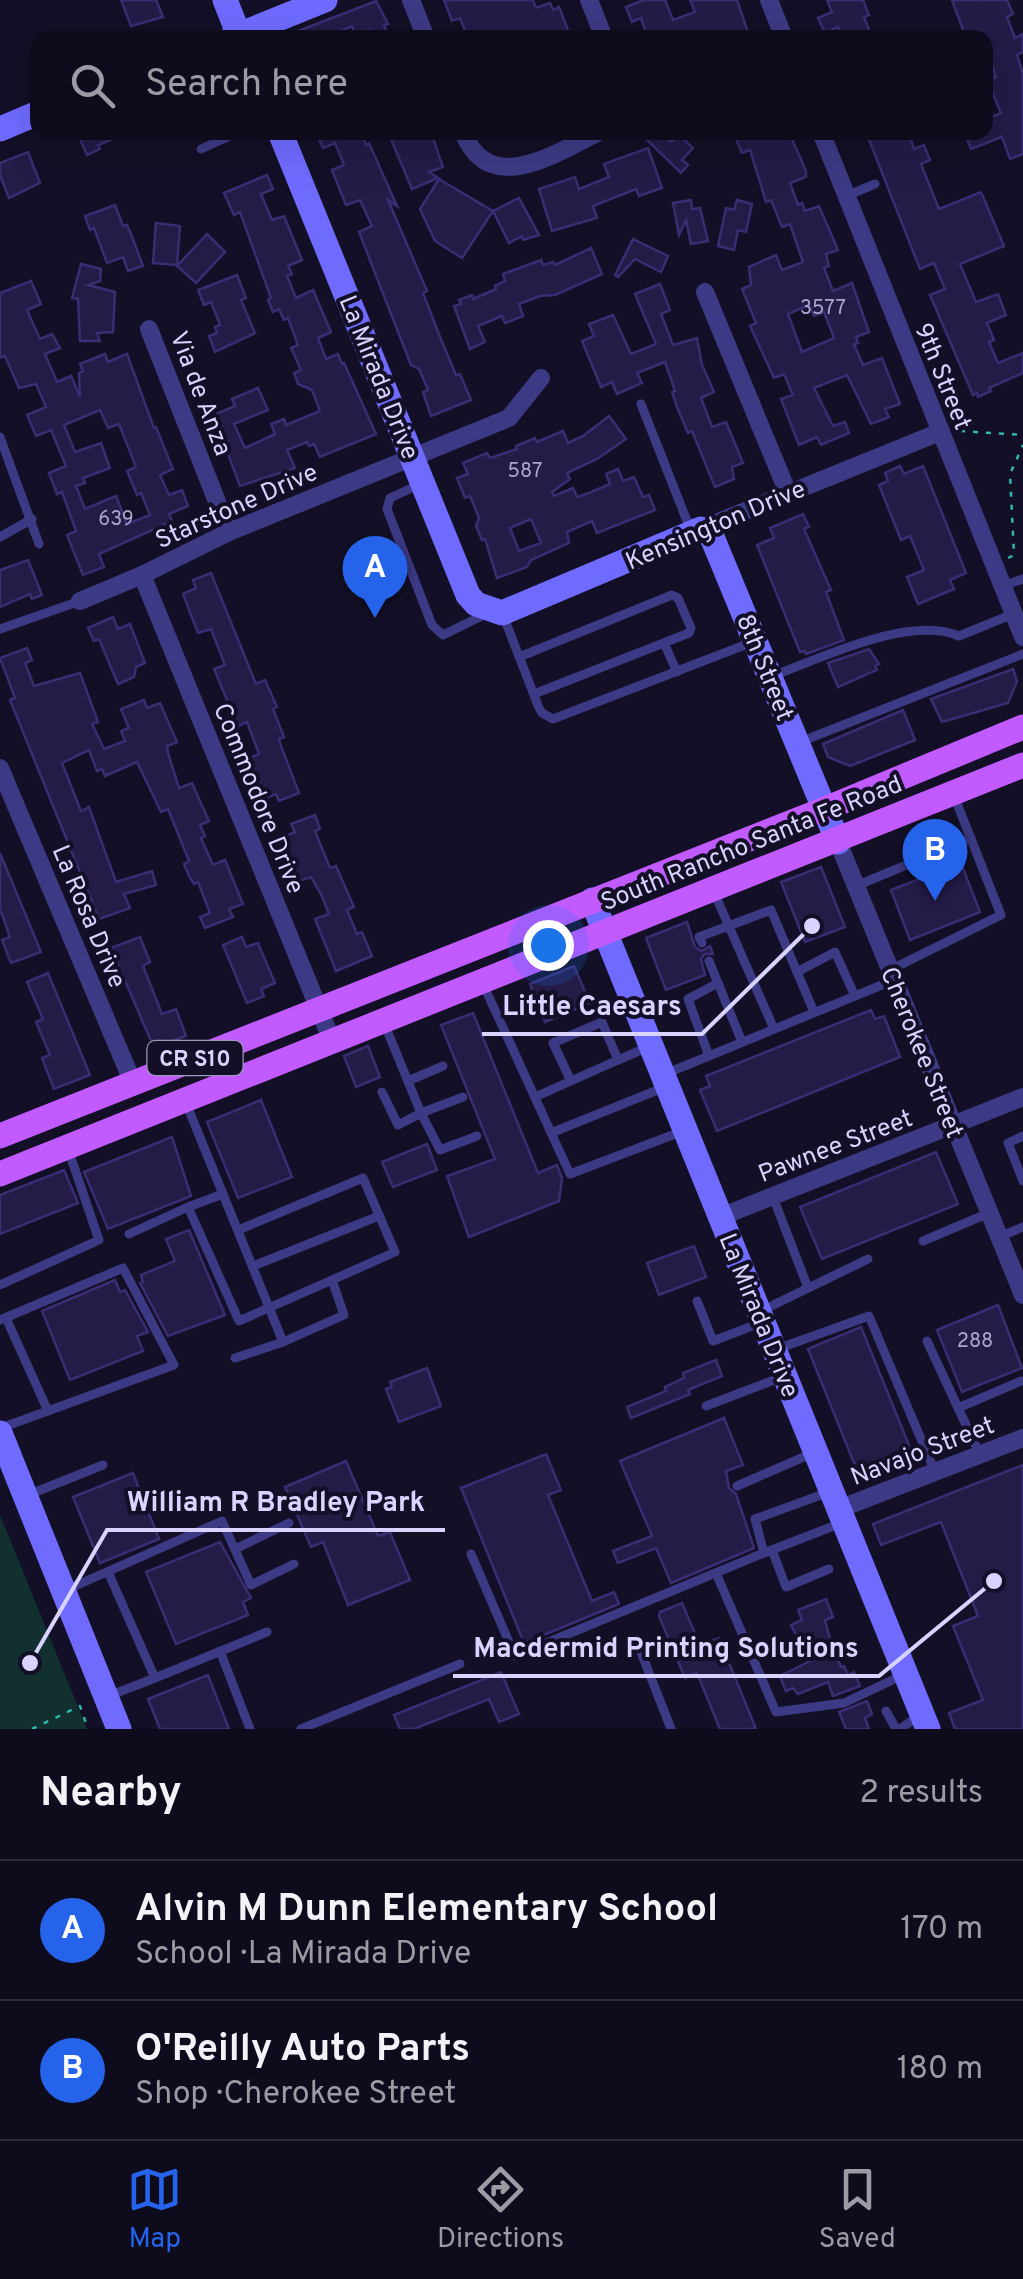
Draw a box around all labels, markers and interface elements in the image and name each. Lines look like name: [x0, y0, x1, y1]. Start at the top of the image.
search box: [30, 30, 993, 140]
icon: search: [65, 58, 120, 113]
text: Search here: [145, 61, 348, 110]
street label: La Mirada Drive: [330, 291, 425, 465]
house number: 3577: [800, 296, 846, 322]
street label: 9th Street: [905, 319, 977, 435]
street label: Via de Anza: [161, 327, 238, 461]
street label: Starstone Drive: [151, 458, 323, 558]
house number: 587: [508, 459, 542, 485]
street label: Kensington Drive: [621, 474, 811, 579]
house number: 639: [98, 507, 134, 533]
pin: A: [342, 536, 408, 618]
street label: 8th Street: [727, 610, 799, 726]
street label: Commodore Drive: [204, 699, 310, 899]
street label: South Rancho Santa Fe Road: [597, 770, 907, 920]
pin: B: [902, 818, 968, 901]
street label: La Rosa Drive: [43, 841, 132, 994]
your location: [523, 920, 574, 971]
street label: Cherokee Street: [871, 963, 969, 1143]
callout: Little Caesars: [482, 976, 702, 1034]
text: Little Caesars: [502, 990, 682, 1026]
road number: CR S10: [148, 1041, 242, 1075]
street label: Pawnee Street: [754, 1104, 918, 1192]
street label: La Mirada Drive: [710, 1229, 805, 1403]
house number: 288: [957, 1329, 993, 1355]
street label: Navajo Street: [847, 1411, 999, 1495]
callout: William R Bradley Park: [107, 1472, 445, 1530]
text: William R Bradley Park: [127, 1486, 425, 1522]
callout: Macdermid Printing Solutions: [453, 1618, 879, 1676]
text: Macdermid Printing Solutions: [473, 1632, 859, 1668]
text: Nearby: [40, 1768, 182, 1821]
text: 2 results: [859, 1774, 983, 1814]
text: Alvin M Dunn Elementary School: [135, 1886, 718, 1935]
text: A: [61, 1910, 84, 1950]
text: 170 m: [900, 1910, 983, 1950]
text: School · La Mirada Drive: [135, 1935, 471, 1975]
text: O'Reilly Auto Parts: [135, 2026, 470, 2075]
text: B: [61, 2050, 84, 2090]
text: 180 m: [897, 2050, 983, 2090]
text: Shop · Cherokee Street: [135, 2075, 456, 2115]
tab: Map: [127, 2162, 182, 2258]
tab: Directions: [437, 2162, 564, 2258]
tab: Saved: [819, 2162, 896, 2258]

